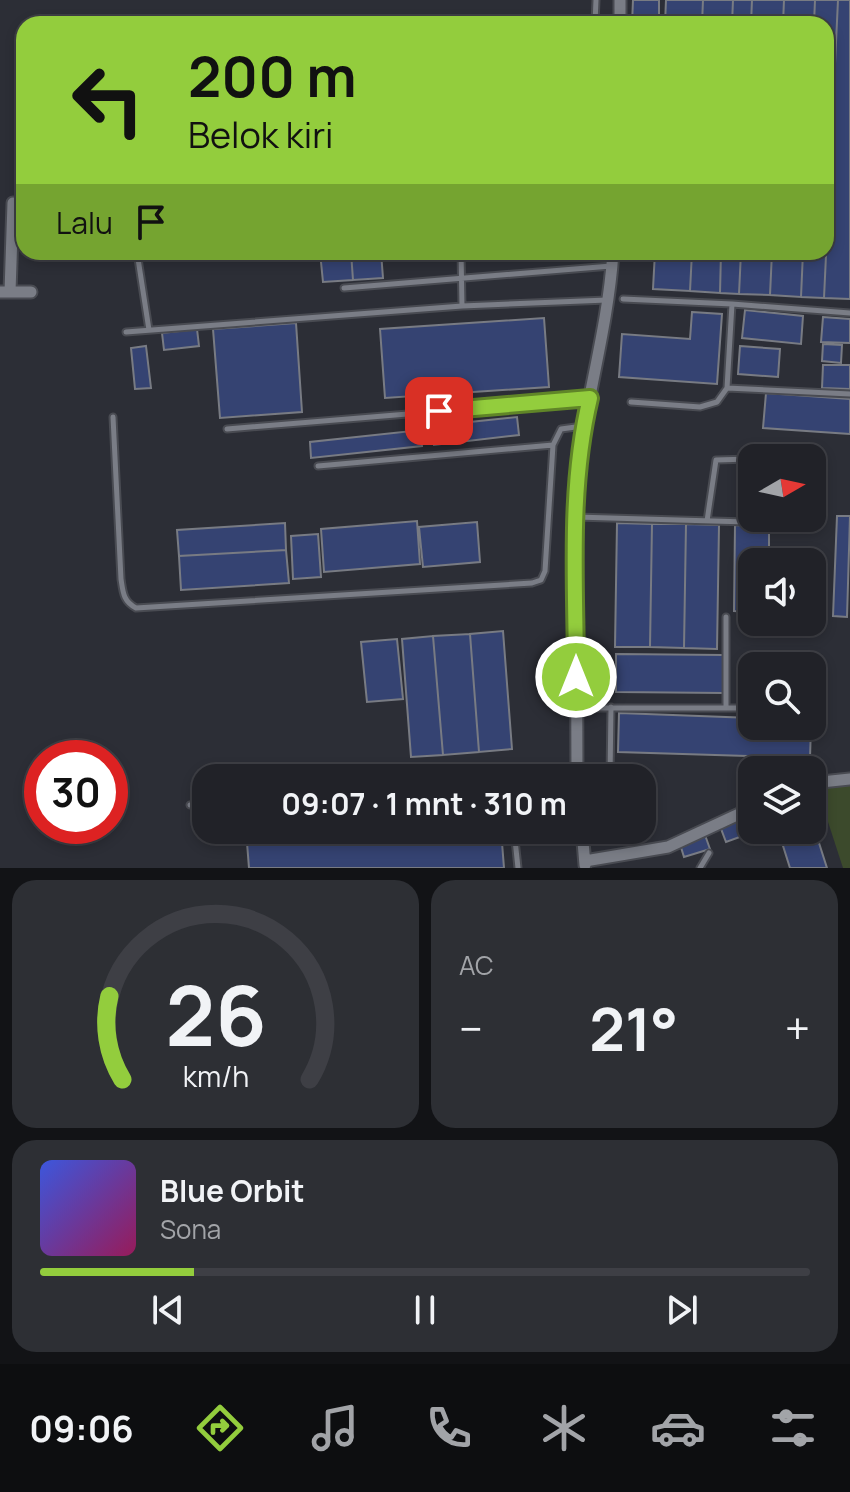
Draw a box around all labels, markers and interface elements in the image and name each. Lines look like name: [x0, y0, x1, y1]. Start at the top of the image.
text: 200 m: [188, 37, 357, 114]
icon: left: [56, 48, 160, 152]
text: Belok kiri: [188, 110, 334, 159]
icon: arrive: [129, 200, 173, 244]
text: Lalu: [56, 202, 113, 243]
pin: [405, 377, 473, 445]
icon: arrive: [417, 389, 461, 433]
north arrow: [738, 444, 826, 532]
map controls: [738, 444, 826, 844]
button: sound: [738, 548, 826, 636]
position arrow: [534, 635, 618, 719]
button: search: [738, 652, 826, 740]
speed limit sign: 30: [24, 740, 128, 844]
button: layers: [738, 756, 826, 844]
text: 09:07 · 1 mnt · 310 m: [281, 783, 567, 824]
text: AC: [459, 947, 494, 983]
text: 26: [165, 957, 266, 1071]
text: 21°: [589, 987, 678, 1069]
text: −: [459, 998, 483, 1058]
text: +: [785, 998, 810, 1058]
text: km/h: [182, 1057, 249, 1096]
text: Blue Orbit: [160, 1170, 305, 1211]
text: Sona: [160, 1211, 221, 1247]
icon: previous: [146, 1288, 190, 1332]
icon: pause: [403, 1288, 447, 1332]
icon: next: [660, 1288, 704, 1332]
icon: directions: [192, 1400, 248, 1456]
icon: music: [307, 1400, 363, 1456]
icon: phone: [421, 1400, 477, 1456]
icon: climate: [536, 1400, 592, 1456]
icon: car: [650, 1400, 706, 1456]
icon: filters: [765, 1400, 821, 1456]
text: 09:06: [29, 1404, 134, 1453]

